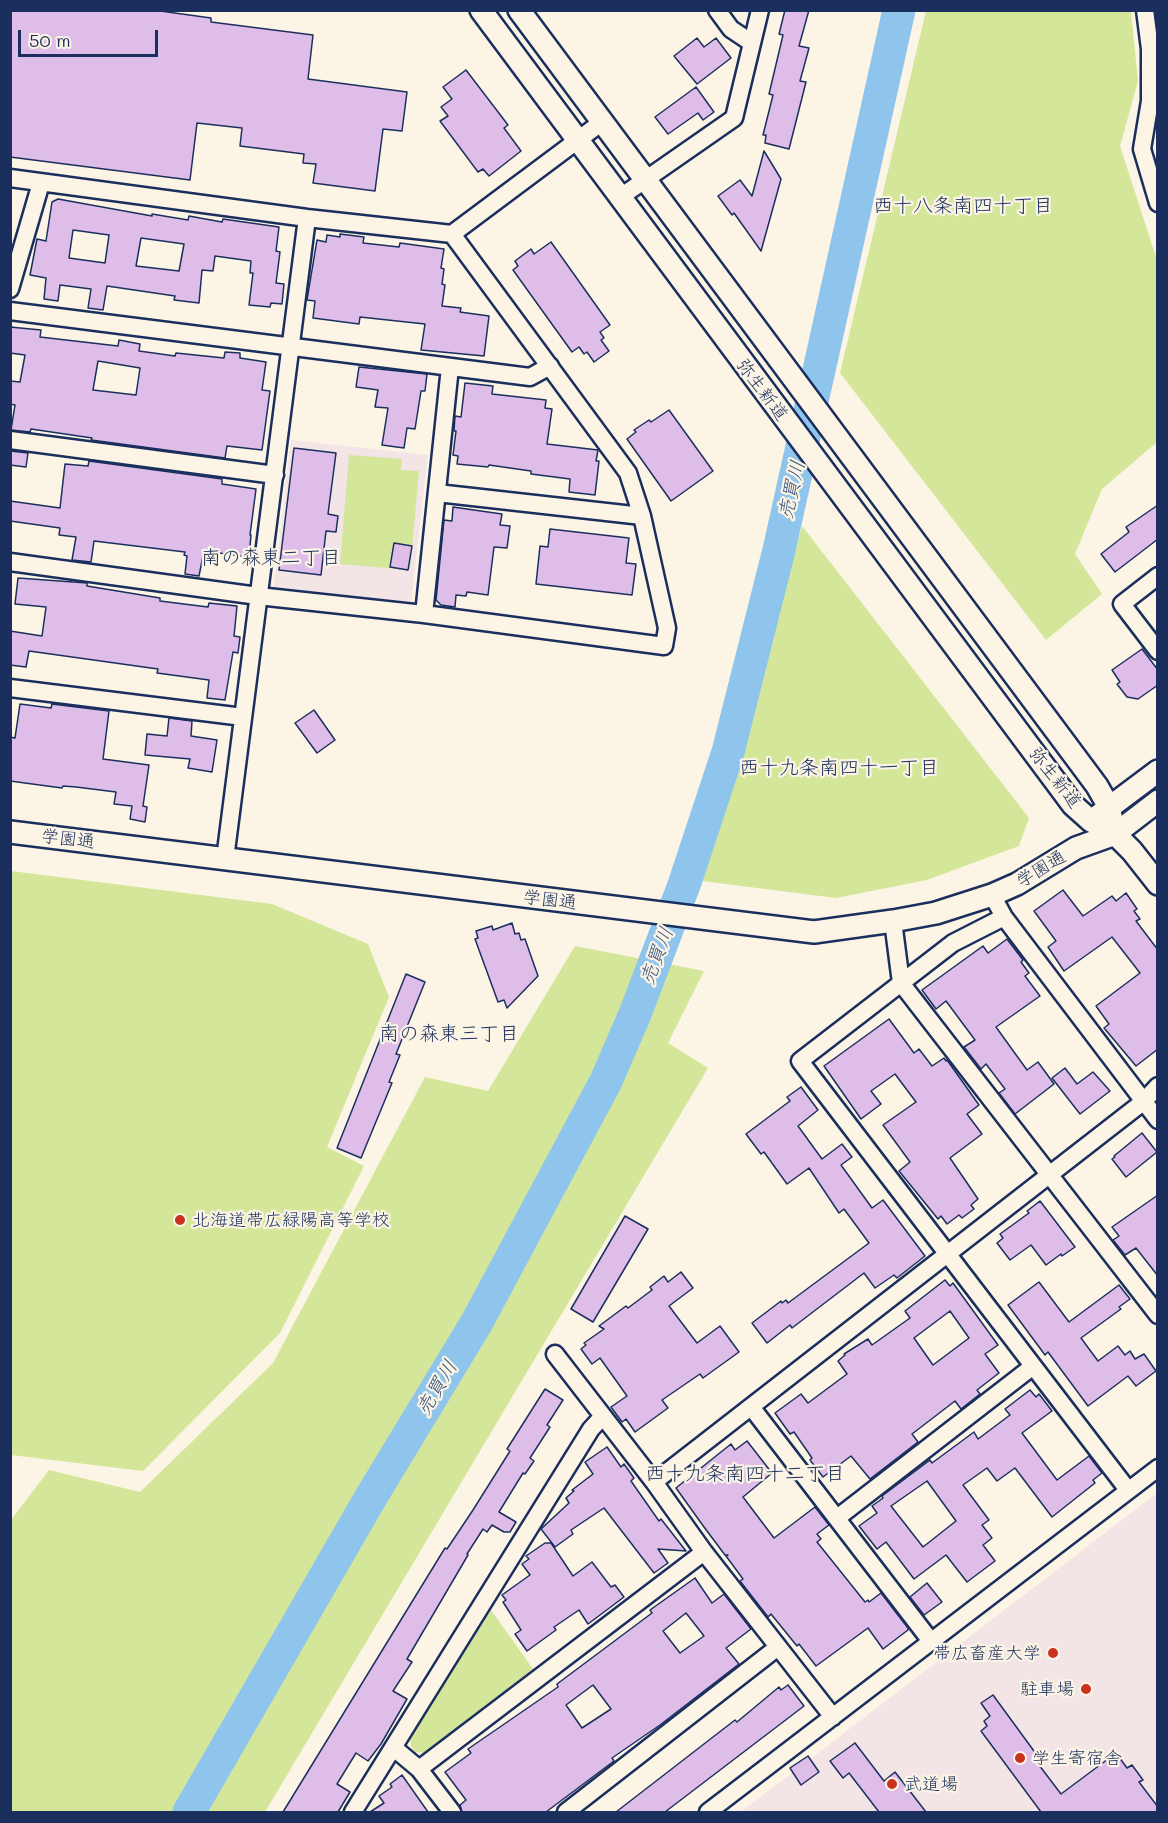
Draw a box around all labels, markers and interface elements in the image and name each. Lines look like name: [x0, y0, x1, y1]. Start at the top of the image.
scale bar: [21, 18, 160, 56]
text: 50 m: [29, 28, 71, 52]
district label: 西十八条南四十丁目: [873, 194, 1053, 218]
street label: 弥生新道: [732, 355, 792, 425]
water label: 売買川: [774, 458, 810, 522]
district label: 南の森東二丁目: [201, 546, 341, 570]
street label: 弥生新道: [1024, 743, 1086, 813]
district label: 西十九条南四十一丁目: [739, 756, 939, 780]
street label: 学園通: [40, 825, 96, 853]
street label: 学園通: [1012, 846, 1070, 892]
street label: 学園通: [522, 886, 578, 914]
water label: 売買川: [635, 924, 679, 988]
district label: 南の森東三丁目: [379, 1022, 519, 1046]
place label: 北海道帯広緑陽高等学校: [192, 1209, 390, 1231]
marker: 北海道帯広緑陽高等学校: [173, 1213, 187, 1227]
water label: 売買川: [411, 1356, 463, 1420]
district label: 西十九条南四十二丁目: [645, 1462, 845, 1486]
place label: 帯広畜産大学: [933, 1642, 1041, 1664]
marker: 帯広畜産大学: [1046, 1646, 1060, 1660]
place label: 駐車場: [1020, 1678, 1074, 1700]
marker: 駐車場: [1079, 1682, 1093, 1696]
place label: 学生寄宿舎: [1032, 1747, 1122, 1769]
marker: 学生寄宿舎: [1013, 1751, 1027, 1765]
place label: 武道場: [904, 1773, 958, 1795]
marker: 武道場: [885, 1777, 899, 1791]

